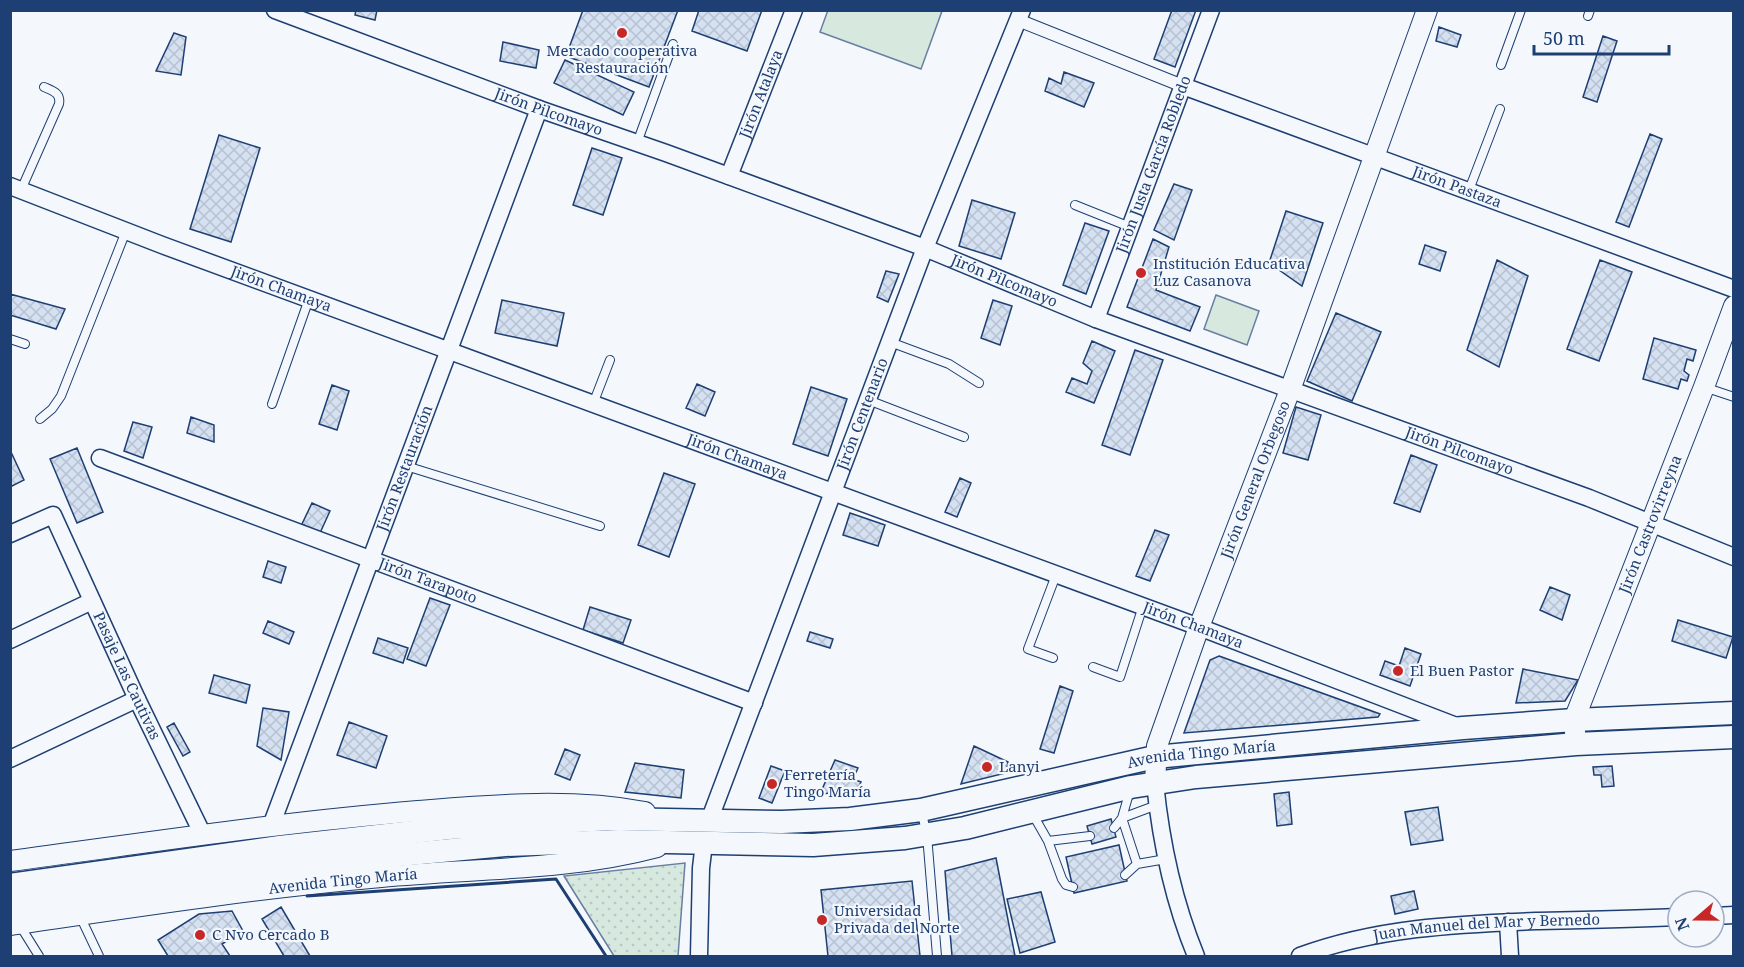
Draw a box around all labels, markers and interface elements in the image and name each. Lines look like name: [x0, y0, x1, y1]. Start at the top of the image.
scale bar: [1534, 18, 1669, 56]
marker: Mercado cooperativa Restauración: [615, 26, 629, 40]
text: 50 m: [1543, 26, 1585, 50]
place label: Mercado cooperativa Restauración: [546, 40, 698, 77]
street label: Jirón Atalaya: [733, 46, 787, 142]
street label: Jirón Justa García Robledo: [1110, 72, 1195, 256]
street label: Jirón Pilcomayo: [491, 82, 606, 139]
street label: Jirón Pastaza: [1409, 160, 1505, 212]
street label: Jirón Pilcomayo: [947, 249, 1061, 311]
place label: Institución Educativa Luz Casanova: [1153, 253, 1305, 290]
street label: Jirón Chamaya: [227, 260, 335, 316]
marker: Institución Educativa Luz Casanova: [1134, 266, 1148, 280]
street label: Jirón Centenario: [831, 355, 892, 473]
street label: Jirón General Orbegoso: [1215, 398, 1294, 562]
street label: Jirón Restauración: [371, 402, 437, 535]
street label: Jirón Pilcomayo: [1402, 421, 1517, 479]
street label: Jirón Chamaya: [683, 428, 791, 484]
street label: Jirón Castrovirreyna: [1613, 452, 1685, 597]
street label: Jirón Tarapoto: [375, 552, 480, 607]
street label: Jirón Chamaya: [1139, 596, 1247, 652]
street label: Pasaje Las Cautivas: [89, 608, 166, 743]
place label: El Buen Pastor: [1410, 660, 1514, 680]
marker: El Buen Pastor: [1391, 664, 1405, 678]
street label: Avenida Tingo María: [1125, 735, 1277, 772]
place label: Lanyi: [999, 756, 1040, 776]
marker: Lanyi: [980, 760, 994, 774]
place label: Ferretería Tingo María: [784, 764, 871, 801]
marker: Ferretería Tingo María: [765, 777, 779, 791]
street label: Avenida Tingo María: [267, 863, 418, 898]
north arrow: [1666, 889, 1726, 949]
place label: Universidad Privada del Norte: [834, 900, 960, 937]
street label: Juan Manuel del Mar y Bernedo: [1370, 909, 1600, 945]
marker: Universidad Privada del Norte: [815, 913, 829, 927]
text: N: [1669, 914, 1694, 934]
place label: C Nvo Cercado B: [212, 924, 330, 944]
marker: C Nvo Cercado B: [193, 928, 207, 942]

